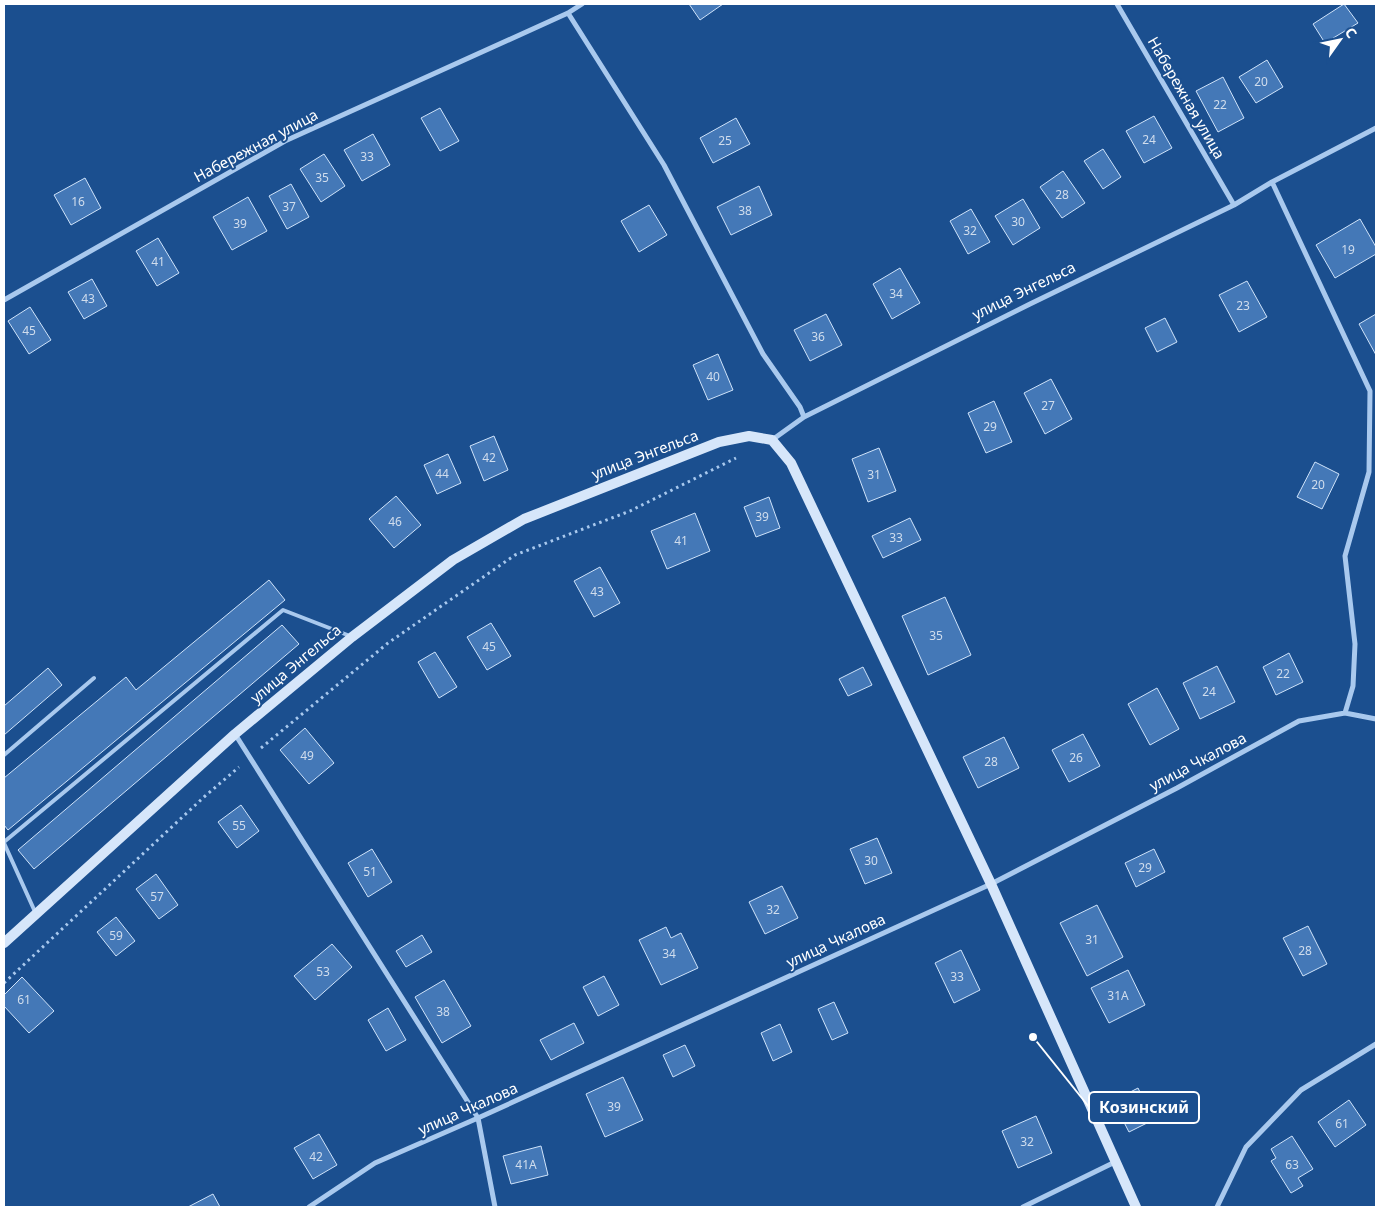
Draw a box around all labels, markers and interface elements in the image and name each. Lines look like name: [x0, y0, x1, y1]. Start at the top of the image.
north arrow: [1315, 15, 1365, 65]
text: С: [1341, 24, 1362, 42]
street label: Набережная улица: [1144, 33, 1230, 162]
house number: 20: [1254, 73, 1268, 90]
house number: 22: [1213, 96, 1227, 113]
street label: Набережная улица: [190, 104, 321, 186]
house number: 24: [1142, 131, 1156, 148]
house number: 25: [718, 132, 732, 149]
house number: 33: [360, 148, 374, 165]
house number: 35: [315, 169, 329, 186]
house number: 28: [1055, 186, 1069, 203]
house number: 16: [71, 193, 85, 210]
house number: 37: [282, 198, 296, 215]
house number: 38: [738, 202, 752, 219]
house number: 30: [1011, 213, 1025, 230]
house number: 39: [233, 215, 247, 232]
house number: 32: [963, 222, 977, 239]
house number: 19: [1341, 241, 1355, 258]
house number: 41: [151, 253, 165, 270]
street label: улица Энгельса: [969, 256, 1079, 324]
house number: 34: [889, 285, 903, 302]
house number: 43: [81, 290, 95, 307]
house number: 23: [1236, 297, 1250, 314]
house number: 45: [22, 322, 36, 339]
house number: 36: [811, 328, 825, 345]
house number: 40: [706, 368, 720, 385]
house number: 27: [1041, 397, 1055, 414]
house number: 29: [983, 418, 997, 435]
street label: улица Энгельса: [588, 425, 701, 484]
house number: 42: [482, 449, 496, 466]
house number: 44: [435, 465, 449, 482]
house number: 31: [867, 466, 881, 483]
house number: 20: [1311, 476, 1325, 493]
house number: 39: [755, 508, 769, 525]
house number: 46: [388, 513, 402, 530]
house number: 33: [889, 529, 903, 546]
house number: 41: [674, 532, 688, 549]
house number: 43: [590, 583, 604, 600]
street label: улица Энгельса: [246, 619, 345, 707]
house number: 35: [929, 627, 943, 644]
house number: 45: [482, 638, 496, 655]
house number: 22: [1276, 665, 1290, 682]
house number: 24: [1202, 683, 1216, 700]
street label: улица Чкалова: [1146, 727, 1249, 795]
house number: 49: [300, 747, 314, 764]
house number: 26: [1069, 749, 1083, 766]
house number: 28: [984, 753, 998, 770]
house number: 55: [232, 817, 246, 834]
house number: 30: [864, 852, 878, 869]
house number: 29: [1138, 859, 1152, 876]
house number: 51: [363, 863, 377, 880]
house number: 57: [150, 888, 164, 905]
house number: 32: [766, 901, 780, 918]
street label: улица Чкалова: [783, 908, 888, 972]
house number: 59: [109, 927, 123, 944]
house number: 31: [1085, 931, 1099, 948]
house number: 28: [1298, 942, 1312, 959]
house number: 34: [662, 945, 676, 962]
house number: 53: [316, 963, 330, 980]
house number: 33: [950, 968, 964, 985]
house number: 31А: [1107, 987, 1129, 1004]
house number: 61: [17, 991, 31, 1008]
house number: 38: [436, 1003, 450, 1020]
street label: улица Чкалова: [415, 1077, 521, 1139]
callout: Козинский: [1089, 1092, 1199, 1123]
text: Козинский: [1099, 1096, 1189, 1118]
house number: 39: [607, 1098, 621, 1115]
house number: 61: [1335, 1115, 1349, 1132]
house number: 32: [1020, 1133, 1034, 1150]
house number: 42: [309, 1148, 323, 1165]
house number: 41А: [515, 1156, 537, 1173]
house number: 63: [1285, 1156, 1299, 1173]

